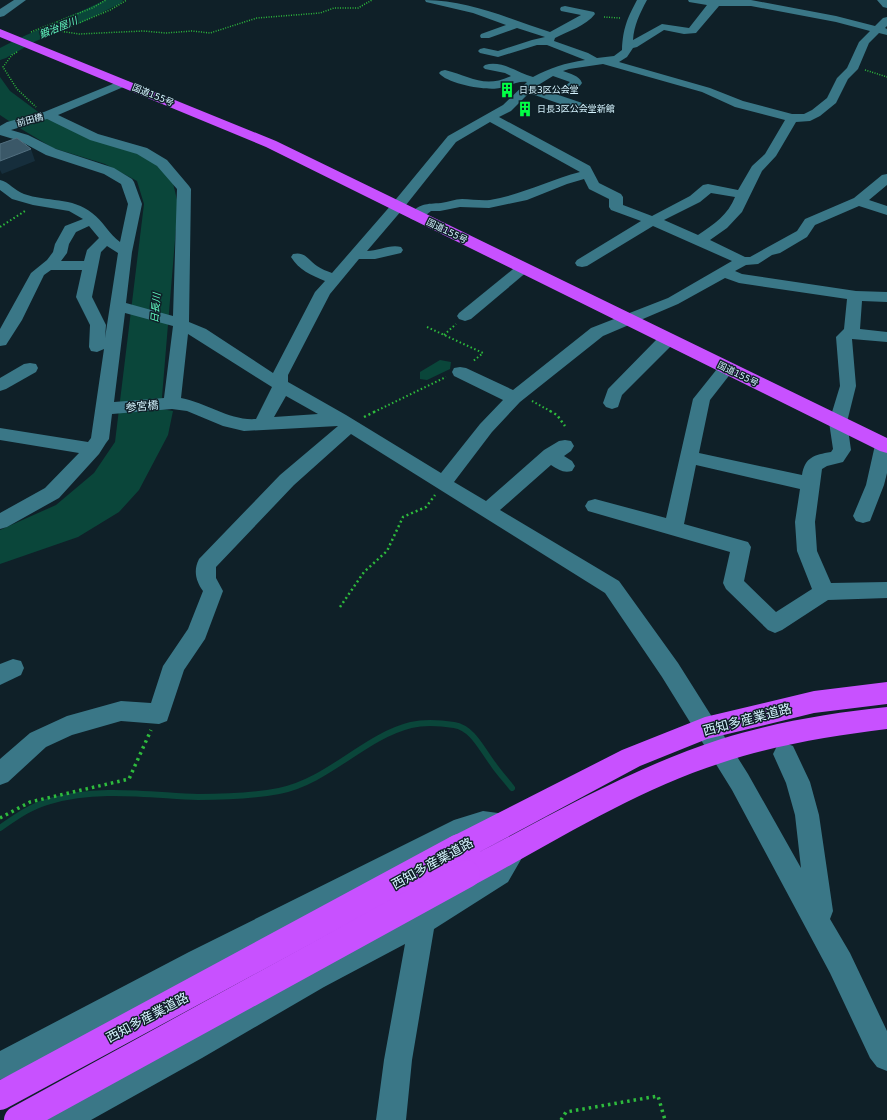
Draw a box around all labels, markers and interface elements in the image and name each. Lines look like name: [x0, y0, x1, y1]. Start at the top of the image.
water label: 鍛治屋川: [38, 14, 80, 40]
building icon: 日長3区公会堂: [498, 81, 516, 99]
street label: 国道155号: [131, 82, 175, 108]
place label: 日長3区公会堂: [519, 85, 579, 95]
building icon: 日長3区公会堂新館: [516, 100, 534, 118]
place label: 日長3区公会堂新館: [537, 104, 615, 114]
street label: 前田橋: [16, 112, 44, 128]
street label: 国道155号: [425, 217, 469, 245]
water label: 日長川: [149, 292, 162, 323]
street label: 国道155号: [716, 360, 760, 388]
street label: 参宮橋: [125, 399, 159, 414]
street label: 西知多産業道路: [701, 700, 793, 739]
street label: 西知多産業道路: [389, 835, 476, 892]
street label: 西知多産業道路: [104, 989, 191, 1045]

